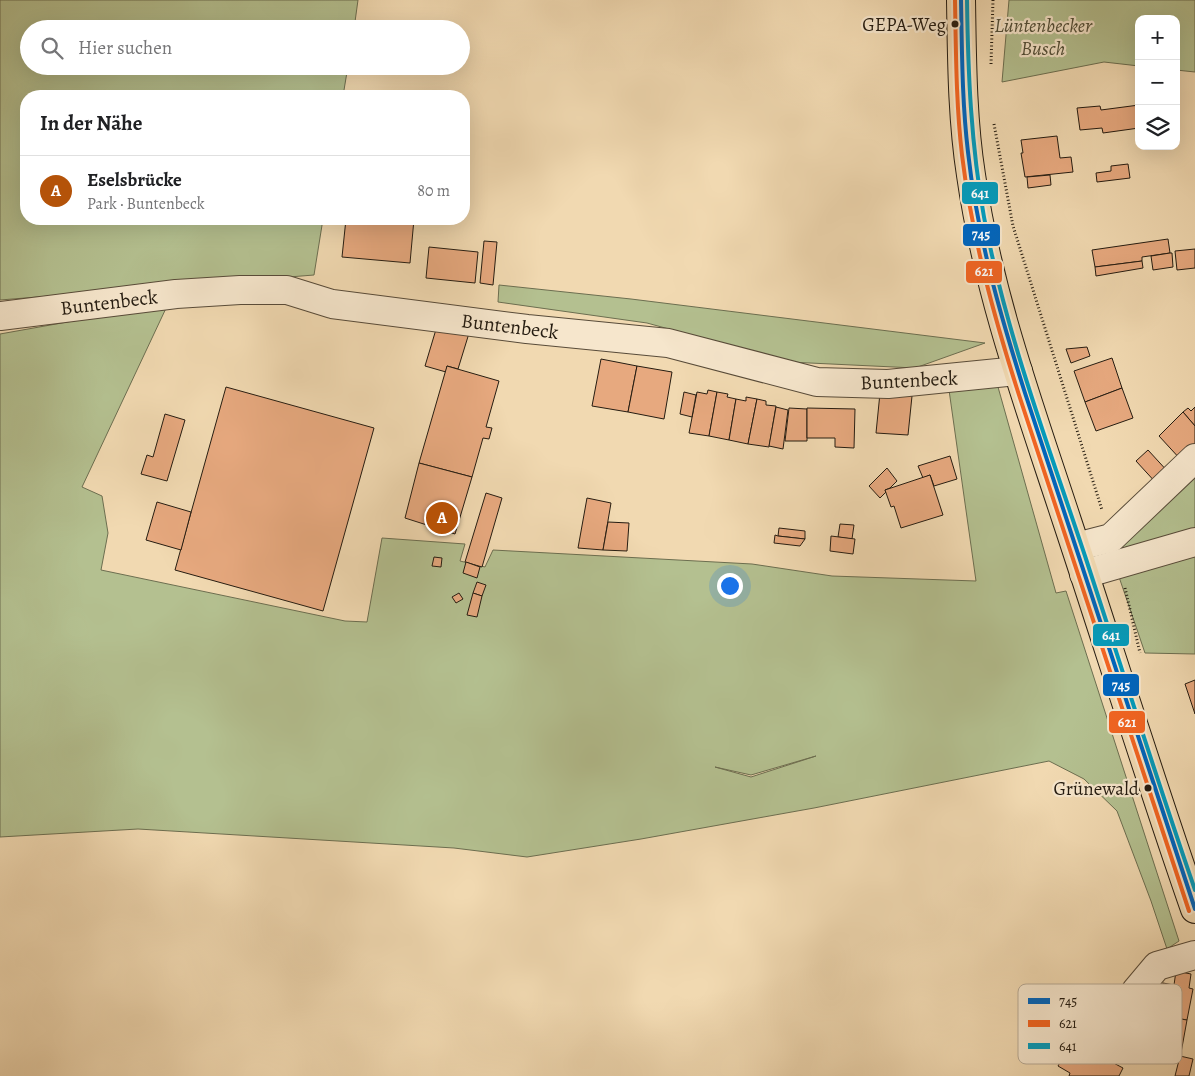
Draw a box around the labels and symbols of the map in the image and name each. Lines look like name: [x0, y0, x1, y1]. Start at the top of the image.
place label: GEPA-Weg: [862, 12, 946, 38]
park label: Lüntenbecker Busch: [994, 12, 1093, 62]
marker: GEPA-Weg: [950, 19, 960, 29]
line badge: 641: [961, 181, 999, 205]
text: 641: [971, 184, 989, 203]
line badge: 745: [962, 223, 1001, 247]
text: 745: [972, 225, 990, 244]
line badge: 621: [965, 260, 1003, 284]
text: 621: [975, 262, 993, 281]
street label: Buntenbeck: [59, 283, 159, 322]
street label: Buntenbeck: [460, 307, 560, 346]
street label: Buntenbeck: [859, 364, 959, 397]
pin: A: [426, 499, 458, 537]
your location: [717, 573, 743, 599]
line badge: 641: [1092, 623, 1130, 647]
text: 641: [1102, 626, 1120, 645]
line badge: 745: [1102, 673, 1140, 697]
text: 745: [1112, 676, 1130, 695]
line badge: 621: [1108, 710, 1146, 734]
text: 621: [1118, 713, 1136, 732]
place label: Grünewald: [1053, 776, 1140, 802]
marker: Grünewald: [1143, 783, 1153, 793]
legend: [1018, 984, 1182, 1064]
text: 745: [1059, 992, 1077, 1011]
text: 621: [1059, 1014, 1077, 1033]
text: 641: [1059, 1037, 1077, 1056]

